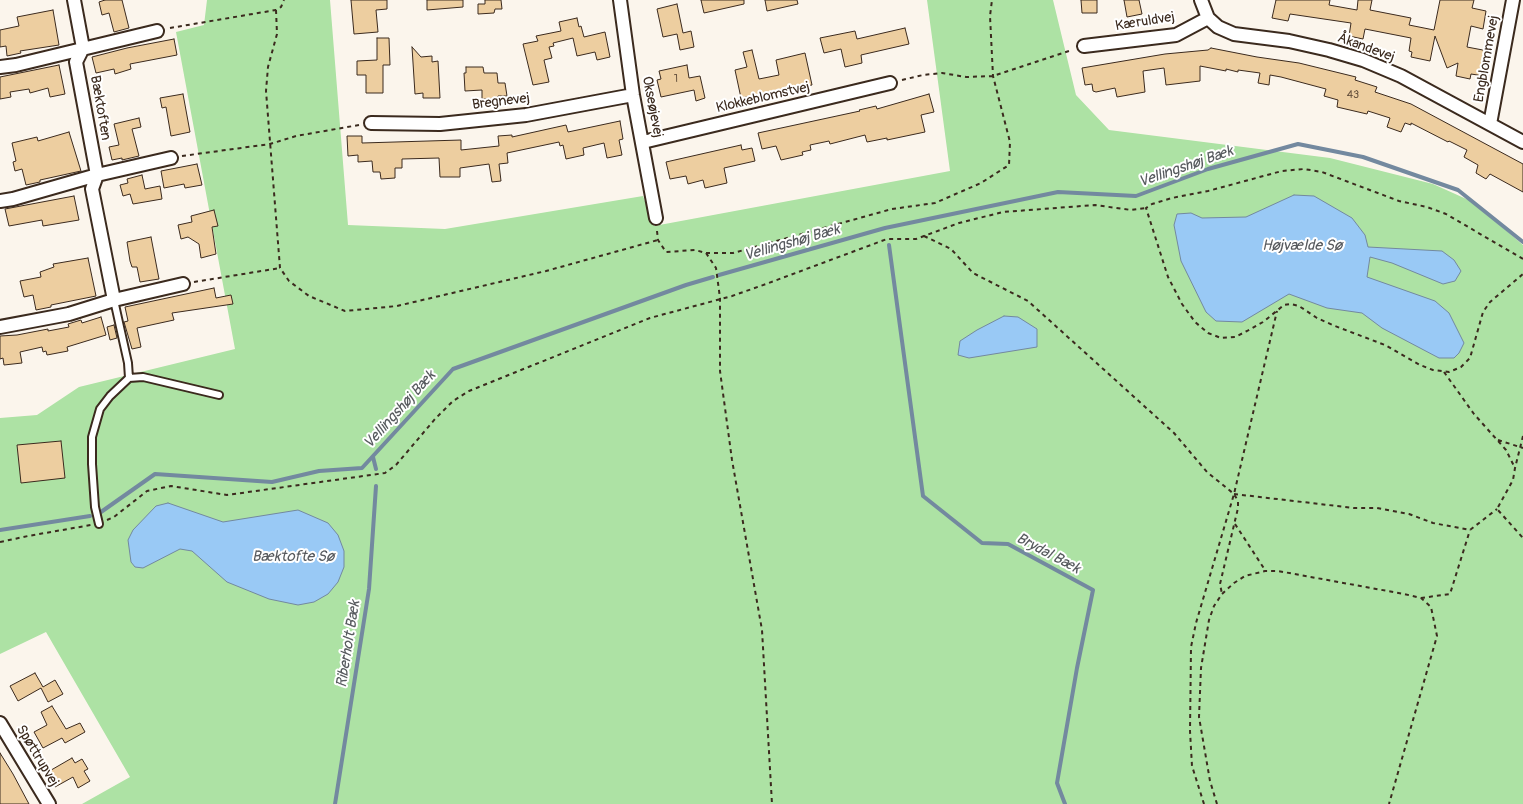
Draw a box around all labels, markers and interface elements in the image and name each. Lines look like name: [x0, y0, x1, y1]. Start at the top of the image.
street label: Kæruldvej: [1114, 9, 1176, 35]
street label: Engblommevej: [1471, 14, 1503, 104]
street label: Åkandevej: [1335, 30, 1397, 66]
house number: 1: [674, 72, 678, 86]
street label: Bæktoften: [86, 74, 114, 142]
street label: Okseøjevej: [638, 75, 666, 139]
street label: Klokkeblomstvej: [714, 79, 812, 117]
house number: 43: [1347, 88, 1359, 102]
street label: Bregnevej: [471, 90, 531, 114]
water label: Vellingshøj Bæk: [1136, 142, 1236, 192]
water label: Vellingshøj Bæk: [742, 221, 842, 265]
water label: Højvælde Sø: [1262, 237, 1342, 255]
water label: Vellingshøj Bæk: [360, 367, 440, 453]
water label: Brydal Bæk: [1013, 530, 1083, 578]
water label: Bæktofte Sø: [252, 548, 334, 566]
water label: Riberholt Bæk: [333, 599, 365, 689]
street label: Spøttrupvej: [12, 722, 62, 790]

